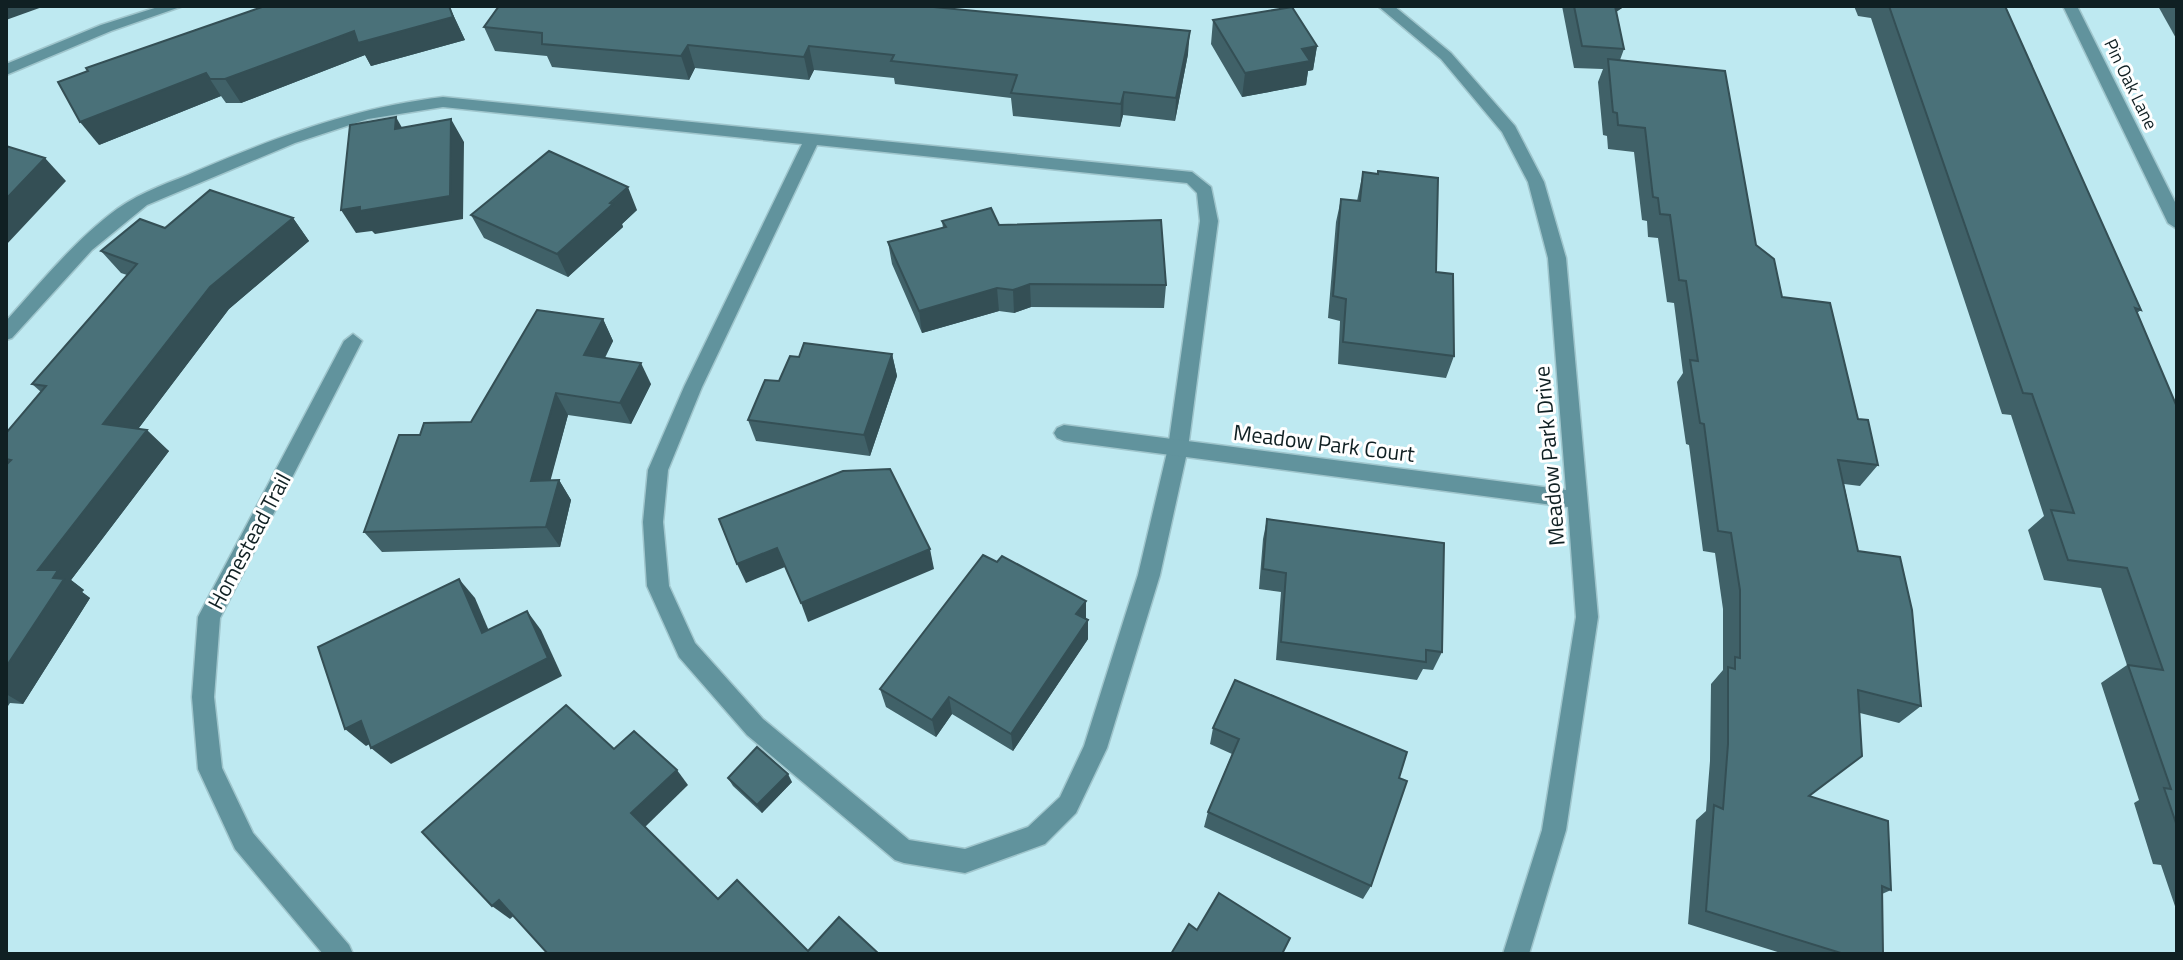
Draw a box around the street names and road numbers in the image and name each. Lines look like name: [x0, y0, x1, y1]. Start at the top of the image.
street label: Pin Oak Lane: [2097, 34, 2165, 134]
street label: Meadow Park Drive: [1524, 365, 1574, 547]
street label: Meadow Park Court: [1231, 415, 1417, 471]
street label: Homestead Trail: [199, 467, 299, 615]

